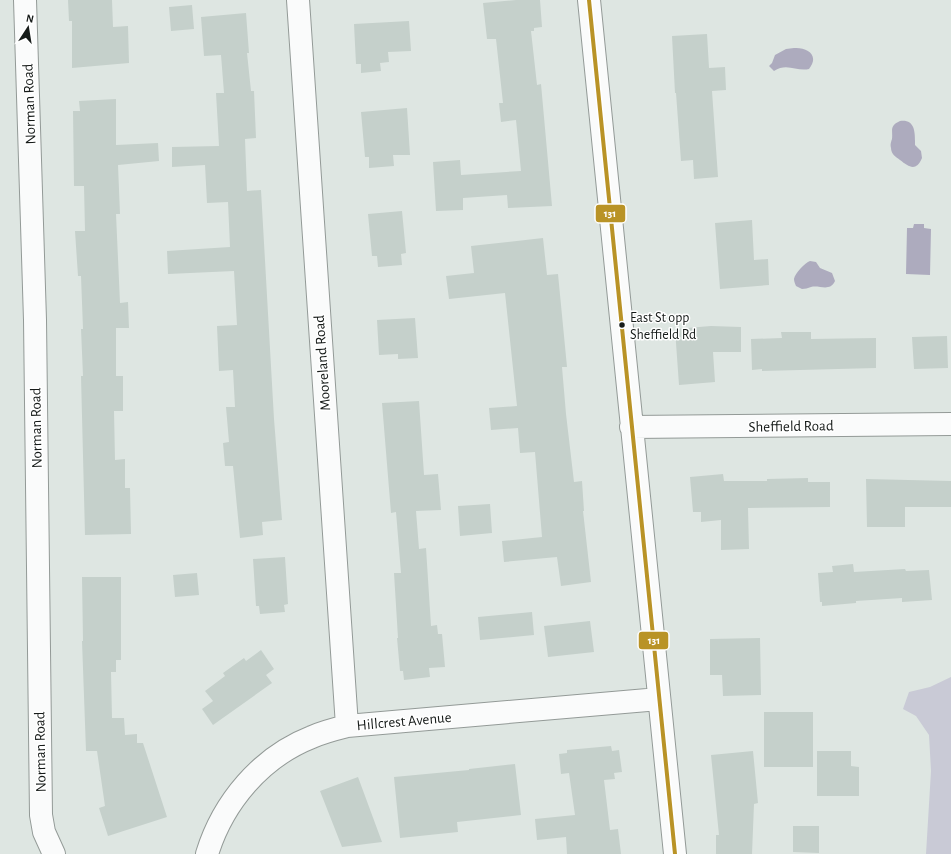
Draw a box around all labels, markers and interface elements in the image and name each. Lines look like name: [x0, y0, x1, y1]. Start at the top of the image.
north arrow: [8, 8, 48, 48]
text: N: [25, 13, 35, 25]
street label: Norman Road: [21, 63, 38, 145]
line badge: 131: [595, 204, 626, 223]
text: 131: [604, 208, 616, 219]
place label: East St opp Sheffield Rd: [630, 311, 696, 342]
street label: Mooreland Road: [312, 314, 333, 411]
marker: East St opp Sheffield Rd: [617, 320, 627, 330]
street label: Norman Road: [28, 387, 45, 469]
street label: Sheffield Road: [748, 418, 834, 435]
line badge: 131: [638, 631, 669, 650]
text: 131: [648, 635, 660, 646]
street label: Hillcrest Avenue: [356, 710, 452, 733]
street label: Norman Road: [32, 711, 49, 793]

